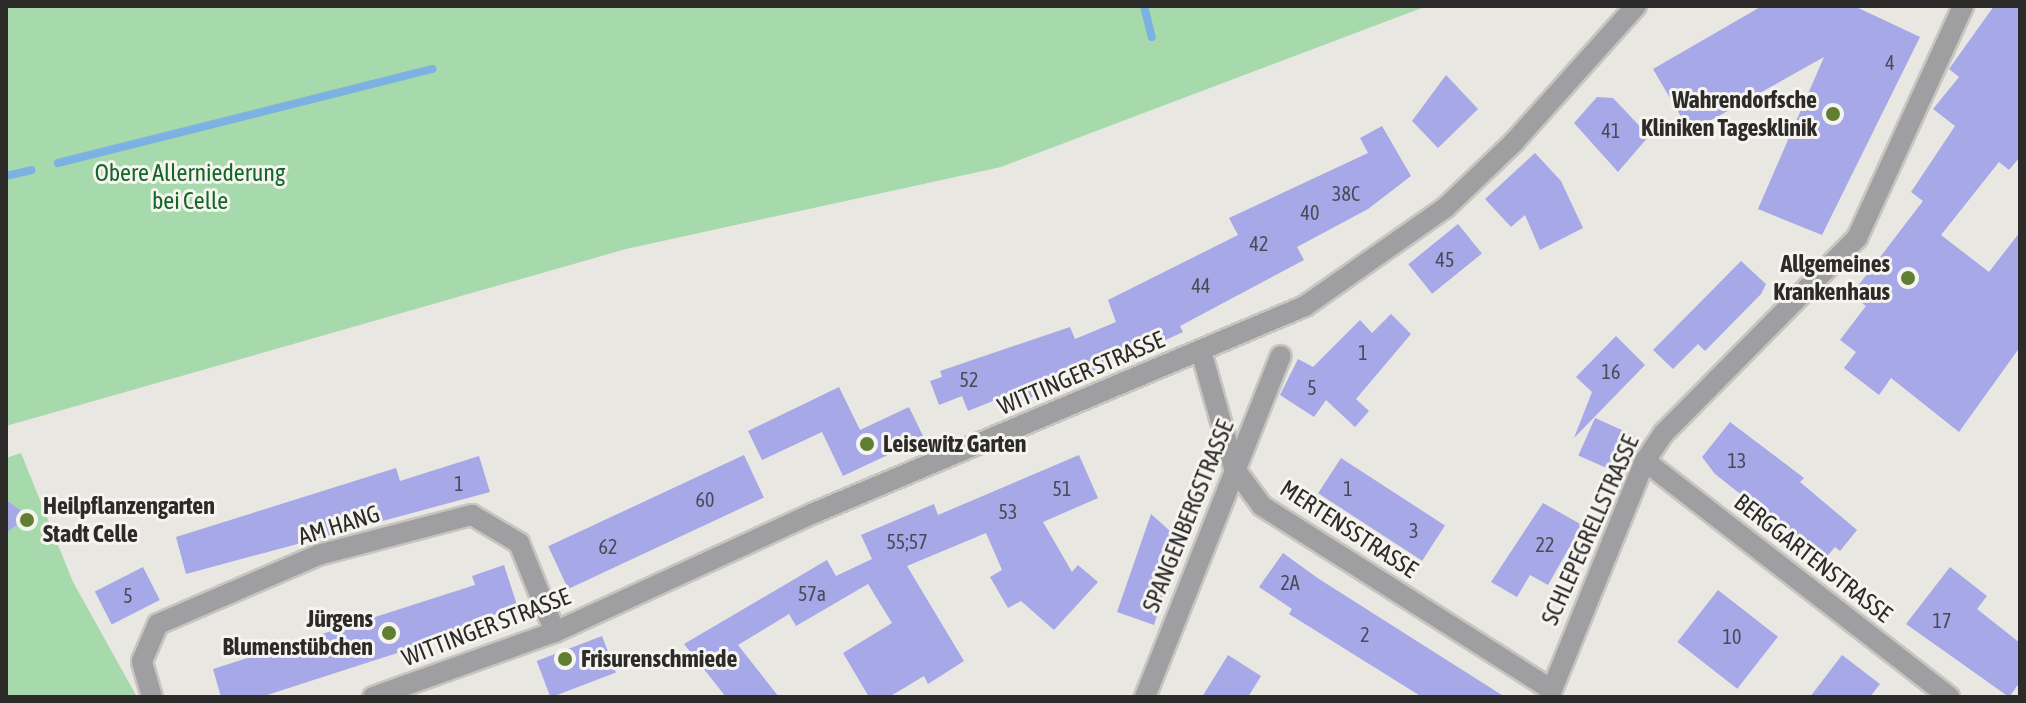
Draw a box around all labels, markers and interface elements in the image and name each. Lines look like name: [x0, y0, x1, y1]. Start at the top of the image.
house number: 4: [1885, 50, 1895, 74]
place label: Wahrendorfsche Kliniken Tagesklinik: [1641, 86, 1817, 142]
marker: Wahrendorfsche Kliniken Tagesklinik: [1824, 105, 1842, 123]
house number: 41: [1602, 118, 1620, 142]
park label: Obere Allerniederung bei Celle: [95, 159, 285, 215]
house number: 38C: [1332, 181, 1360, 205]
house number: 40: [1301, 200, 1319, 224]
house number: 42: [1250, 231, 1268, 255]
house number: 45: [1436, 247, 1454, 271]
place label: Allgemeines Krankenhaus: [1773, 250, 1890, 306]
marker: Allgemeines Krankenhaus: [1897, 267, 1919, 289]
house number: 44: [1192, 273, 1210, 297]
street label: WITTINGER STRASSE: [994, 325, 1168, 421]
house number: 1: [1358, 340, 1368, 364]
house number: 16: [1602, 359, 1620, 383]
house number: 52: [960, 367, 978, 391]
house number: 5: [1307, 375, 1317, 399]
street label: SPANGENBERGSTRASSE: [1136, 416, 1240, 616]
place label: Leisewitz Garten: [883, 430, 1026, 458]
street label: SCHLEPEGRELLSTRASSE: [1535, 431, 1645, 629]
marker: Leisewitz Garten: [858, 435, 876, 453]
house number: 13: [1728, 448, 1746, 472]
house number: 1: [454, 471, 464, 495]
street label: MERTENSSTRASSE: [1275, 474, 1423, 584]
house number: 51: [1053, 476, 1071, 500]
house number: 1: [1343, 476, 1353, 500]
house number: 60: [696, 487, 714, 511]
street label: BERGGARTENSTRASSE: [1728, 487, 1898, 629]
place label: Heilpflanzengarten Stadt Celle: [43, 492, 215, 548]
street label: AM HANG: [295, 499, 383, 551]
house number: 53: [999, 499, 1017, 523]
marker: Heilpflanzengarten Stadt Celle: [18, 511, 36, 529]
house number: 3: [1409, 518, 1419, 542]
house number: 55;57: [886, 529, 928, 553]
house number: 22: [1536, 532, 1554, 556]
house number: 62: [599, 534, 617, 558]
house number: 2A: [1280, 570, 1300, 594]
house number: 57a: [798, 581, 826, 605]
street label: WITTINGER STRASSE: [398, 582, 574, 672]
house number: 5: [123, 583, 133, 607]
place label: Jürgens Blumenstübchen: [222, 605, 373, 661]
house number: 17: [1933, 608, 1951, 632]
house number: 2: [1360, 622, 1370, 646]
marker: Jürgens Blumenstübchen: [380, 624, 398, 642]
house number: 10: [1723, 624, 1741, 648]
place label: Frisurenschmiede: [581, 645, 737, 673]
marker: Frisurenschmiede: [556, 650, 574, 668]

